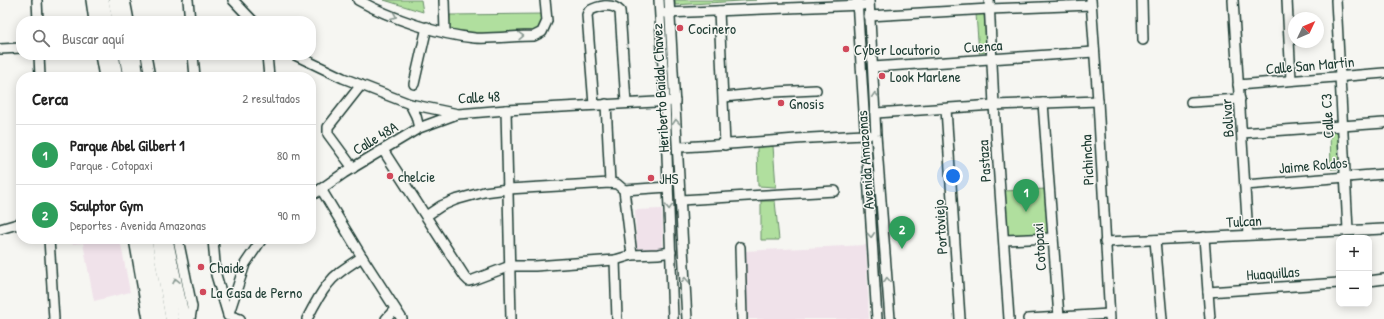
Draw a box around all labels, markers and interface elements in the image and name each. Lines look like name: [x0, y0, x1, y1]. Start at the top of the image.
one-way arrow: [389, 11, 397, 19]
north arrow: [1288, 12, 1324, 48]
search box: [16, 16, 316, 60]
place label: Cocinero: [688, 18, 736, 39]
street label: Heriberto Baidal Chavez: [646, 22, 674, 153]
marker: Cocinero: [675, 23, 685, 33]
icon: search: [30, 27, 52, 49]
text: Buscar aquí: [62, 28, 125, 49]
one-way arrow: [518, 32, 524, 40]
street label: Cuenca: [963, 34, 1003, 58]
place label: Cyber Locutorio: [854, 39, 940, 60]
marker: Cyber Locutorio: [841, 44, 851, 54]
street label: Calle San Martin: [1265, 51, 1355, 79]
place label: Look Marlene: [890, 66, 961, 87]
marker: Look Marlene: [877, 71, 887, 81]
street label: Calle 48: [457, 85, 501, 109]
text: Cerca: [32, 87, 68, 110]
text: 2 resultados: [242, 89, 300, 107]
one-way arrow: [870, 91, 879, 98]
place label: Gnosis: [789, 93, 824, 114]
street label: Calle C3: [1315, 93, 1339, 139]
marker: Gnosis: [776, 98, 786, 108]
street label: Bolivar: [1215, 98, 1239, 138]
street label: Avenida Amazonas: [851, 110, 879, 210]
street label: Calle 48A: [348, 116, 402, 160]
one-way arrow: [672, 119, 681, 125]
street label: Pichincha: [1075, 134, 1099, 186]
text: Parque Abel Gilbert 1: [70, 135, 185, 156]
street label: Pastaza: [972, 139, 996, 183]
text: 1: [43, 146, 47, 164]
text: 80 m: [277, 146, 300, 164]
street label: Jaime Roldos: [1278, 152, 1348, 178]
text: Parque · Cotopaxi: [70, 156, 153, 174]
place label: chelcie: [398, 166, 435, 187]
your location: [943, 166, 963, 186]
place label: JHS: [659, 168, 679, 189]
marker: chelcie: [385, 171, 395, 181]
marker: JHS: [646, 173, 656, 183]
pin: 1: [1013, 179, 1039, 212]
text: Sculptor Gym: [70, 195, 143, 216]
street label: Portoviejo: [928, 199, 952, 255]
one-way arrow: [665, 204, 673, 210]
text: 2: [42, 206, 48, 224]
text: 90 m: [278, 206, 300, 224]
street label: Tulcan: [1226, 210, 1262, 232]
text: Deportes · Avenida Amazonas: [70, 216, 206, 234]
pin: 2: [889, 216, 915, 249]
street label: Cotopaxi: [1027, 222, 1051, 272]
one-way arrow: [867, 232, 876, 238]
map controls: [1336, 235, 1372, 307]
button: +: [1336, 235, 1372, 271]
place label: Chaide: [209, 257, 245, 278]
street label: Huaquillas: [1246, 261, 1301, 285]
marker: Chaide: [196, 262, 206, 272]
button: −: [1336, 271, 1372, 307]
one-way arrow: [681, 277, 690, 283]
one-way arrow: [882, 277, 891, 283]
one-way arrow: [172, 278, 180, 284]
place label: La Casa de Perno: [211, 282, 302, 303]
marker: La Casa de Perno: [198, 287, 208, 297]

